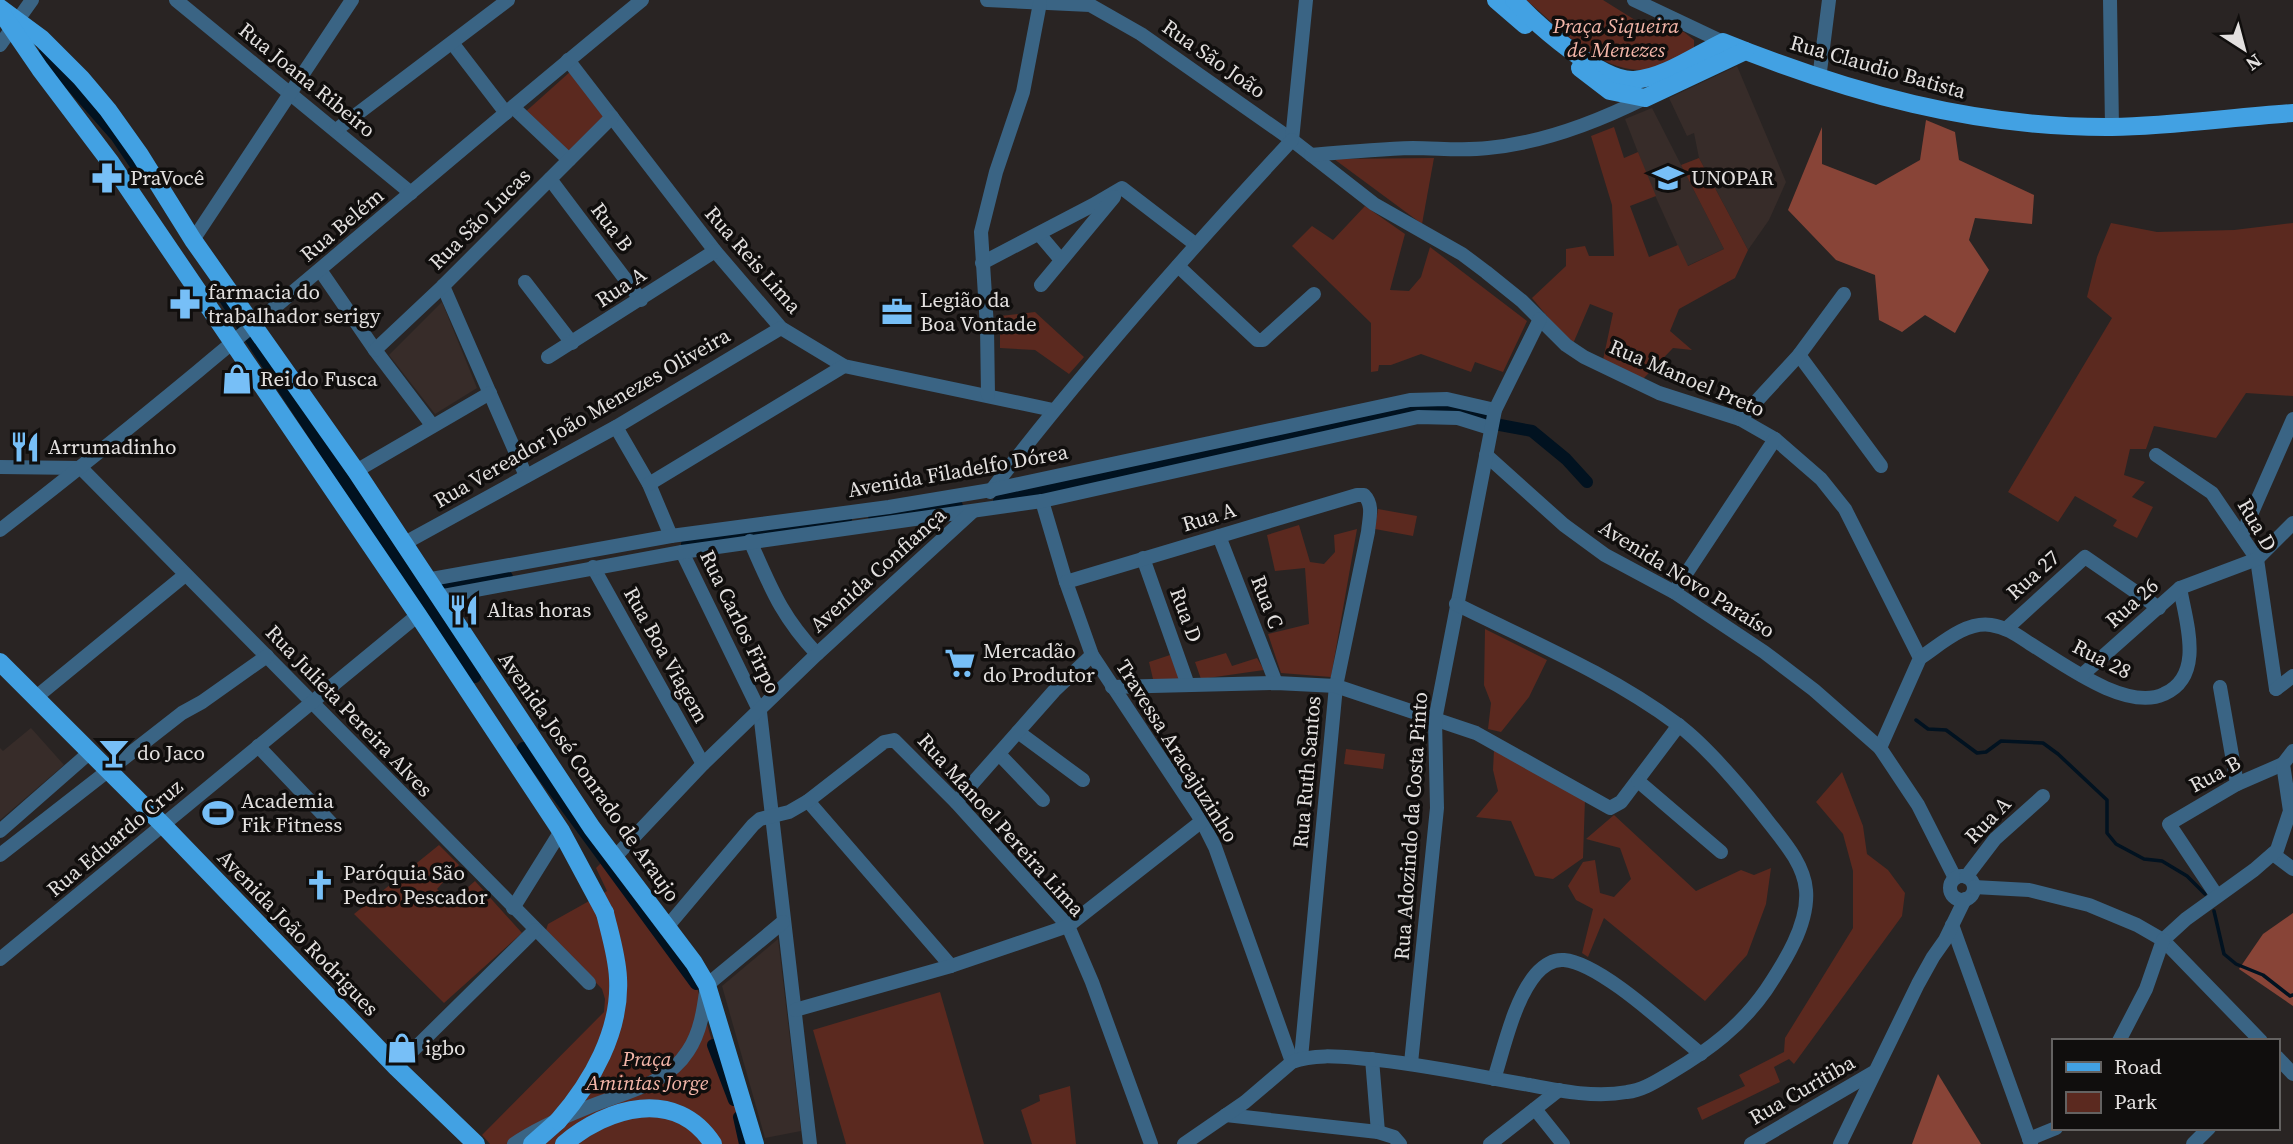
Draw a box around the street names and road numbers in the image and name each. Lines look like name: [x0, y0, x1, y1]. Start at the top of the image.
street label: Rua São João: [1157, 12, 1272, 105]
street label: Rua Joana Ribeiro: [233, 15, 382, 144]
street label: Rua Claudio Batista: [1787, 28, 1970, 106]
street label: Rua São Lucas: [422, 161, 537, 276]
street label: Rua Belém: [294, 181, 390, 268]
street label: Rua B: [584, 196, 640, 257]
street label: Rua Reis Lima: [698, 200, 809, 320]
street label: Rua A: [590, 259, 652, 314]
street label: Rua Vereador João Menezes Oliveira: [428, 320, 735, 515]
street label: Rua Manoel Preto: [1605, 332, 1769, 423]
street label: Avenida Filadelfo Dórea: [845, 437, 1071, 504]
street label: Rua D: [2231, 493, 2284, 556]
street label: Rua A: [1178, 495, 1240, 538]
street label: Avenida Confiança: [803, 500, 952, 639]
street label: Avenida Novo Paraíso: [1594, 513, 1781, 644]
street label: Rua 27: [2000, 543, 2066, 606]
street label: Rua Carlos Firpo: [693, 545, 788, 698]
street label: Rua C: [1244, 571, 1291, 632]
street label: Rua 26: [2099, 571, 2165, 634]
street label: Rua Boa Viagem: [617, 581, 716, 728]
street label: Rua D: [1163, 583, 1210, 646]
street label: Rua Julieta Pereira Alves: [259, 618, 439, 803]
street label: Rua 28: [2068, 632, 2137, 686]
street label: Avenida José Conrado de Araujo: [492, 646, 687, 907]
street label: Travessa Aracajuzinho: [1109, 654, 1246, 848]
street label: Rua Adozindo da Costa Pinto: [1387, 691, 1434, 961]
street label: Rua Ruth Santos: [1285, 695, 1328, 849]
street label: Rua Manoel Pereira Lima: [911, 727, 1092, 923]
street label: Rua B: [2184, 748, 2246, 799]
street label: Rua Eduardo Cruz: [40, 772, 189, 903]
street label: Rua A: [1958, 790, 2017, 850]
street label: Avenida João Rodrigues: [211, 843, 385, 1022]
street label: Rua Curitiba: [1744, 1047, 1860, 1132]

